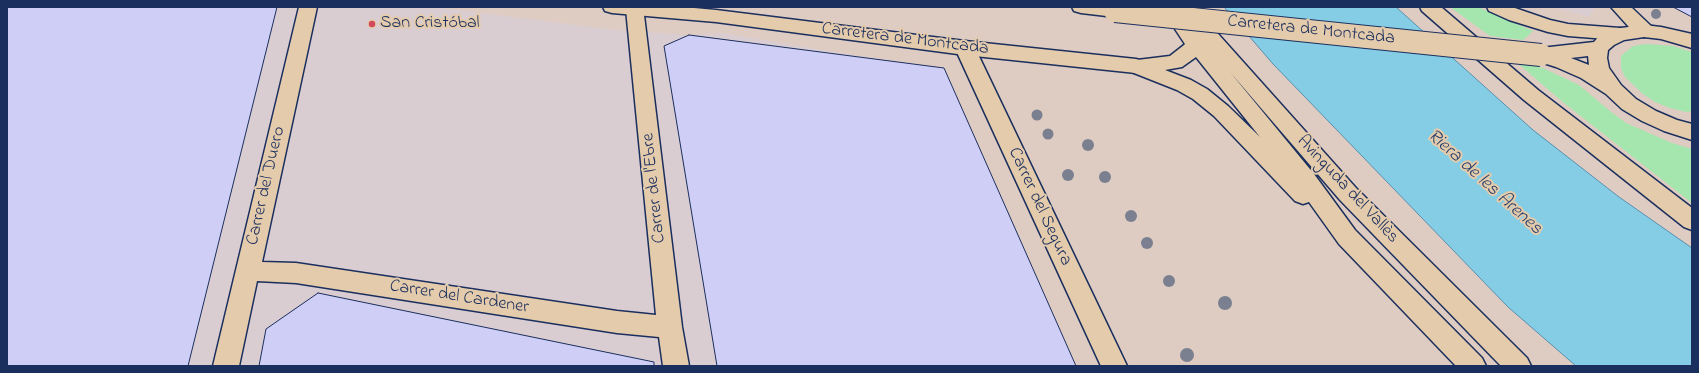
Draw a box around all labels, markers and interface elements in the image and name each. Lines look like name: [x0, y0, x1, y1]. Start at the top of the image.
street label: Carretera de Montcada: [1226, 11, 1396, 51]
place label: San Cristóbal: [380, 13, 480, 35]
marker: San Cristóbal: [367, 19, 377, 29]
street label: Carretera de Montcada: [820, 19, 990, 61]
street label: Carrer del Duero: [243, 125, 291, 247]
water label: Riera de les Arenes: [1422, 125, 1546, 241]
street label: Avinguda del Vallès: [1291, 131, 1403, 249]
street label: Carrer de l'Ebre: [638, 132, 672, 244]
street label: Carrer del Segura: [1002, 144, 1076, 270]
street label: Carrer del Cardener: [388, 276, 530, 320]

